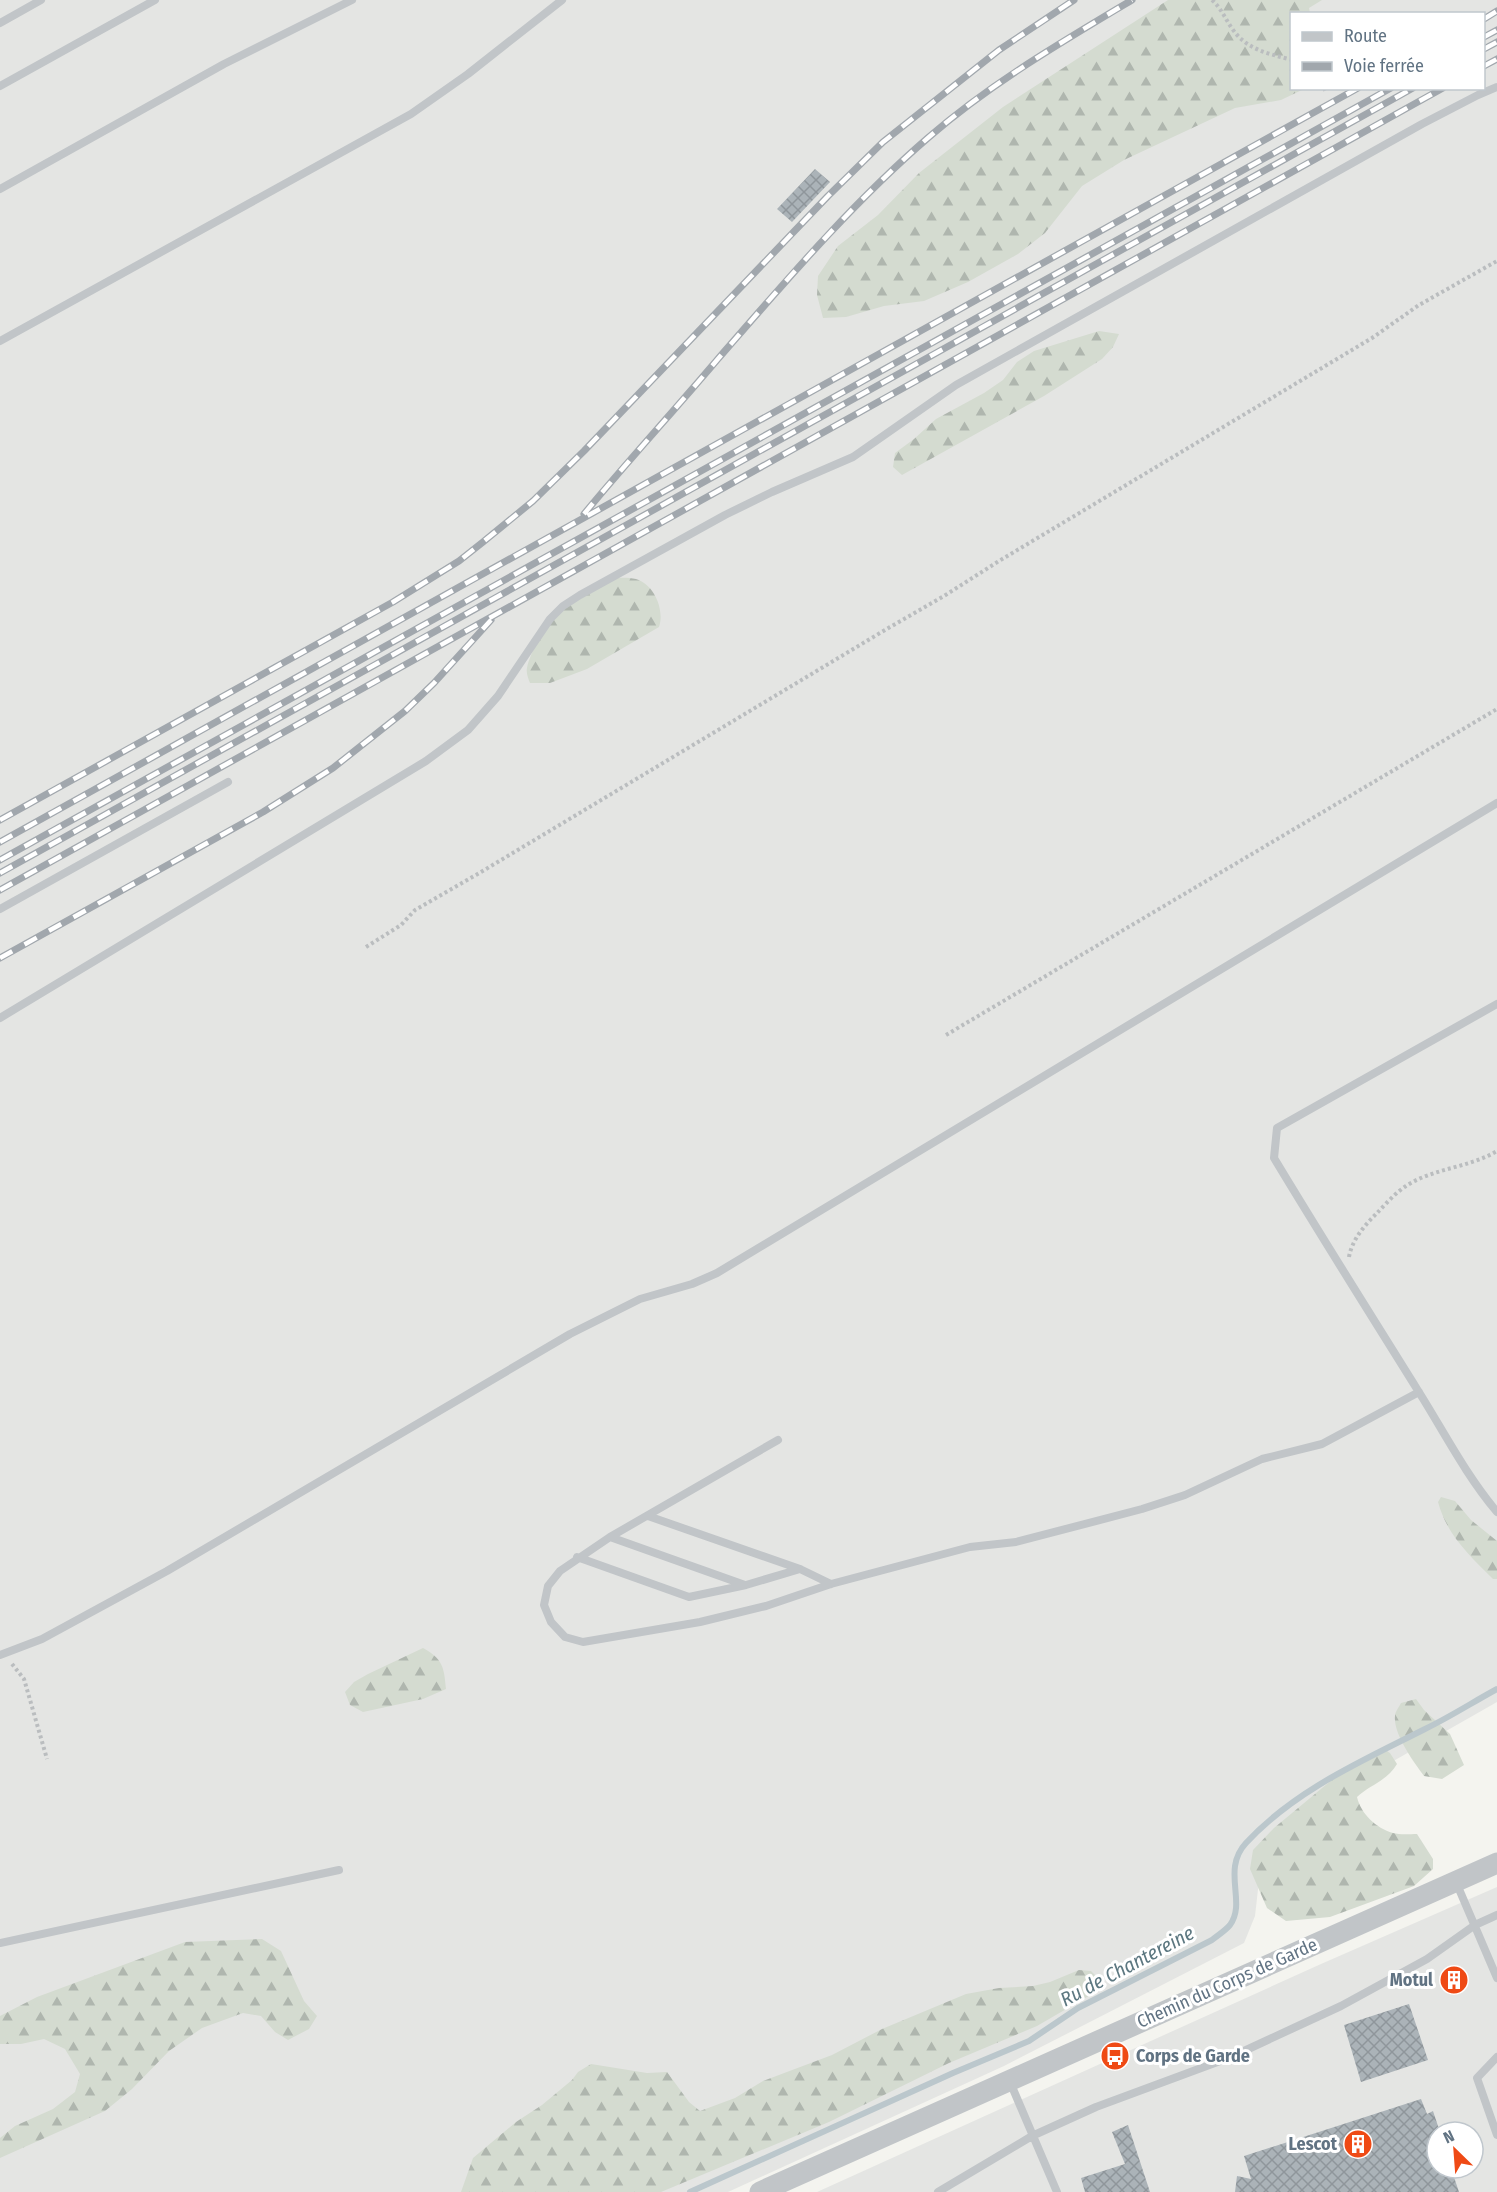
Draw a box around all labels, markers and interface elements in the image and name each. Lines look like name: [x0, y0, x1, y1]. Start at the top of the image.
legend: [1290, 12, 1485, 90]
text: Route: [1344, 25, 1387, 47]
text: Voie ferrée: [1344, 55, 1424, 77]
water label: Ru de Chantereine: [1056, 1920, 1198, 2011]
street label: Chemin du Corps de Garde: [1133, 1933, 1321, 2033]
building icon: Motul: [1438, 1964, 1470, 1996]
place label: Motul: [1390, 1969, 1433, 1991]
bus stop icon: Corps de Garde: [1099, 2040, 1131, 2072]
place label: Corps de Garde: [1136, 2045, 1250, 2067]
north arrow: [1425, 2120, 1485, 2180]
text: N: [1441, 2126, 1457, 2147]
building icon: Lescot: [1342, 2128, 1374, 2160]
place label: Lescot: [1289, 2133, 1338, 2155]

